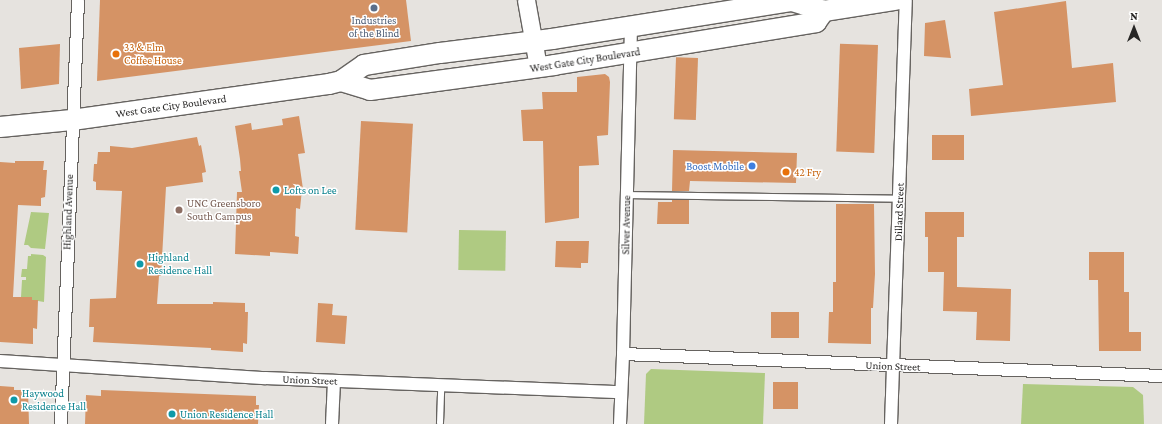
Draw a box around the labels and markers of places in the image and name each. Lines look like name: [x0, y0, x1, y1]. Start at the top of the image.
marker: Industries of the Blind: [369, 3, 379, 13]
place label: Industries of the Blind: [349, 14, 399, 40]
place label: 33 & Elm Coffee House: [124, 41, 182, 67]
marker: 33 & Elm Coffee House: [111, 49, 121, 59]
place label: Boost Mobile: [686, 159, 744, 173]
marker: Boost Mobile: [747, 161, 757, 171]
place label: 42 Fry: [794, 165, 821, 179]
marker: 42 Fry: [781, 167, 791, 177]
place label: Lofts on Lee: [284, 183, 337, 197]
marker: Lofts on Lee: [271, 185, 281, 195]
place label: UNC Greensboro South Campus: [187, 197, 261, 223]
marker: UNC Greensboro South Campus: [174, 205, 184, 215]
place label: Highland Residence Hall: [148, 251, 212, 277]
marker: Highland Residence Hall: [135, 259, 145, 269]
place label: Haywood Residence Hall: [22, 387, 86, 413]
marker: Haywood Residence Hall: [9, 395, 19, 405]
place label: Union Residence Hall: [180, 407, 273, 421]
marker: Union Residence Hall: [167, 409, 177, 419]

